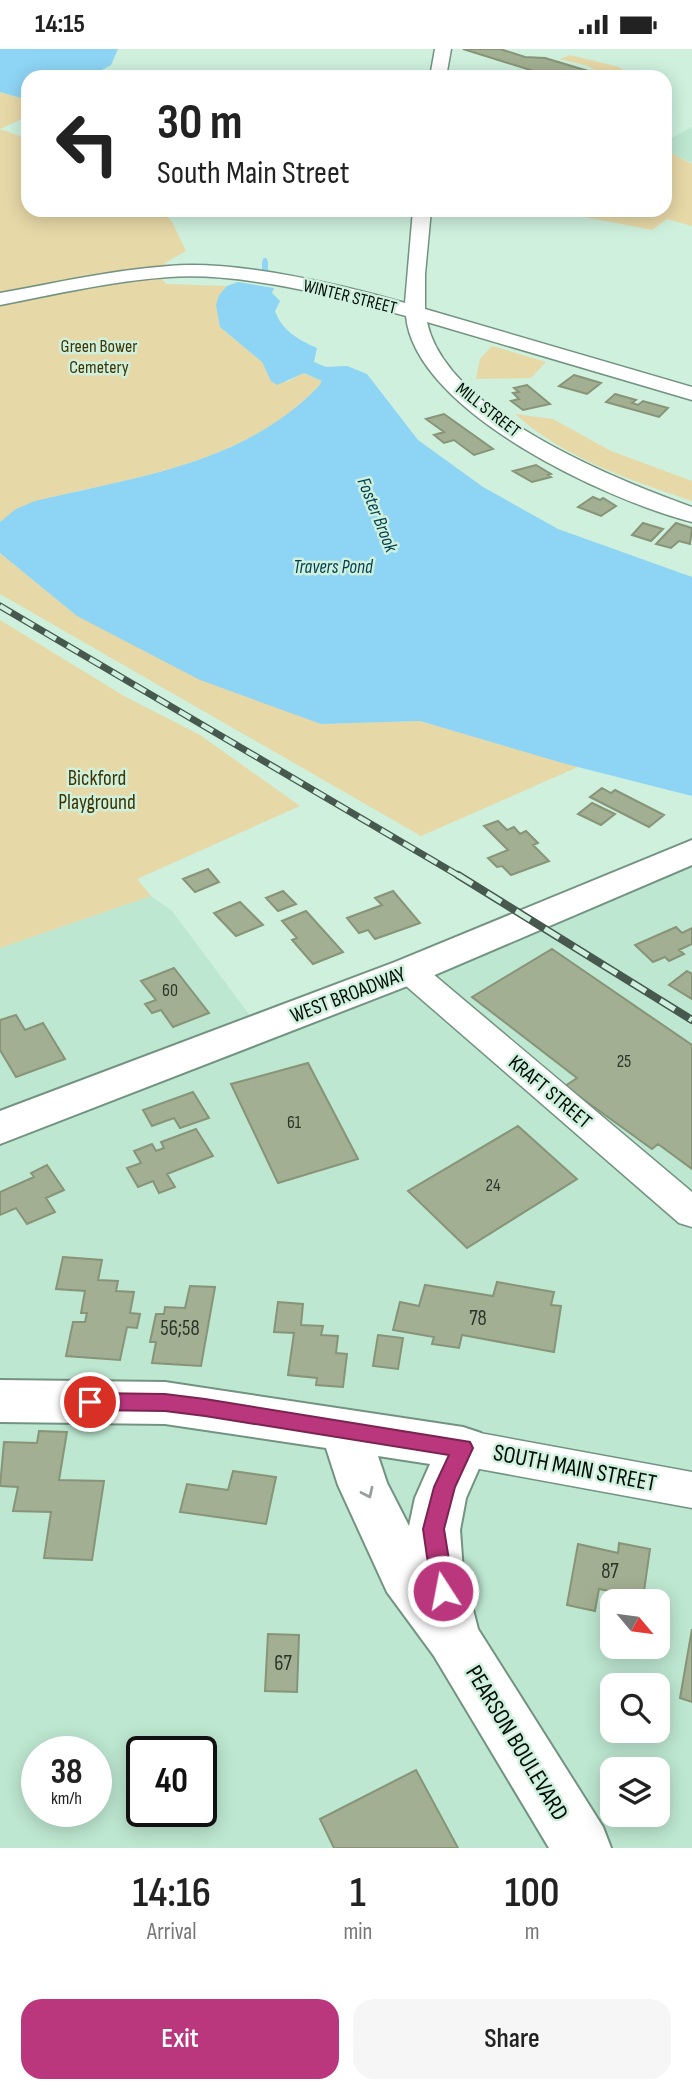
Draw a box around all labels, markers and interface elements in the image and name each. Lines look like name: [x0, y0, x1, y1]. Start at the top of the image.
text: 14:15: [35, 9, 85, 40]
text: 30 m: [157, 94, 242, 153]
icon: left: [42, 98, 133, 189]
text: South Main Street: [157, 154, 349, 193]
street label: WINTER STREET: [301, 275, 399, 319]
park label: Green Bower Cemetery: [61, 336, 137, 378]
street label: MILL STREET: [452, 378, 524, 442]
water label: Foster Brook: [352, 474, 403, 556]
water label: Travers Pond: [293, 556, 374, 579]
park label: Bickford Playground: [58, 766, 136, 815]
street label: WEST BROADWAY: [287, 961, 409, 1028]
house number: 60: [162, 980, 178, 1001]
street label: KRAFT STREET: [503, 1050, 597, 1134]
house number: 25: [617, 1051, 631, 1072]
house number: 61: [287, 1112, 302, 1133]
house number: 24: [486, 1175, 501, 1196]
house number: 78: [469, 1306, 487, 1331]
house number: 56;58: [160, 1316, 200, 1341]
pin: [60, 1372, 120, 1432]
icon: arrive: [71, 1383, 109, 1421]
street label: SOUTH MAIN STREET: [491, 1438, 659, 1498]
one-way arrow: [359, 1486, 373, 1498]
position arrow: [406, 1554, 480, 1628]
house number: 87: [601, 1559, 619, 1584]
north arrow: [600, 1589, 670, 1659]
map controls: [600, 1589, 670, 1827]
house number: 67: [274, 1651, 292, 1676]
street label: PEARSON BOULEVARD: [459, 1660, 575, 1826]
button: search: [600, 1673, 670, 1743]
speed limit sign: 40: [126, 1736, 217, 1827]
text: 38: [50, 1751, 83, 1794]
button: layers: [600, 1757, 670, 1827]
text: km/h: [51, 1788, 82, 1809]
text: 14:16: [133, 1868, 211, 1919]
text: 1: [350, 1868, 366, 1919]
text: 100: [505, 1868, 559, 1919]
text: Arrival: [147, 1918, 196, 1946]
text: min: [343, 1918, 372, 1946]
text: m: [525, 1918, 540, 1946]
button: Exit: [21, 1999, 339, 2079]
button: Share: [353, 1999, 671, 2079]

